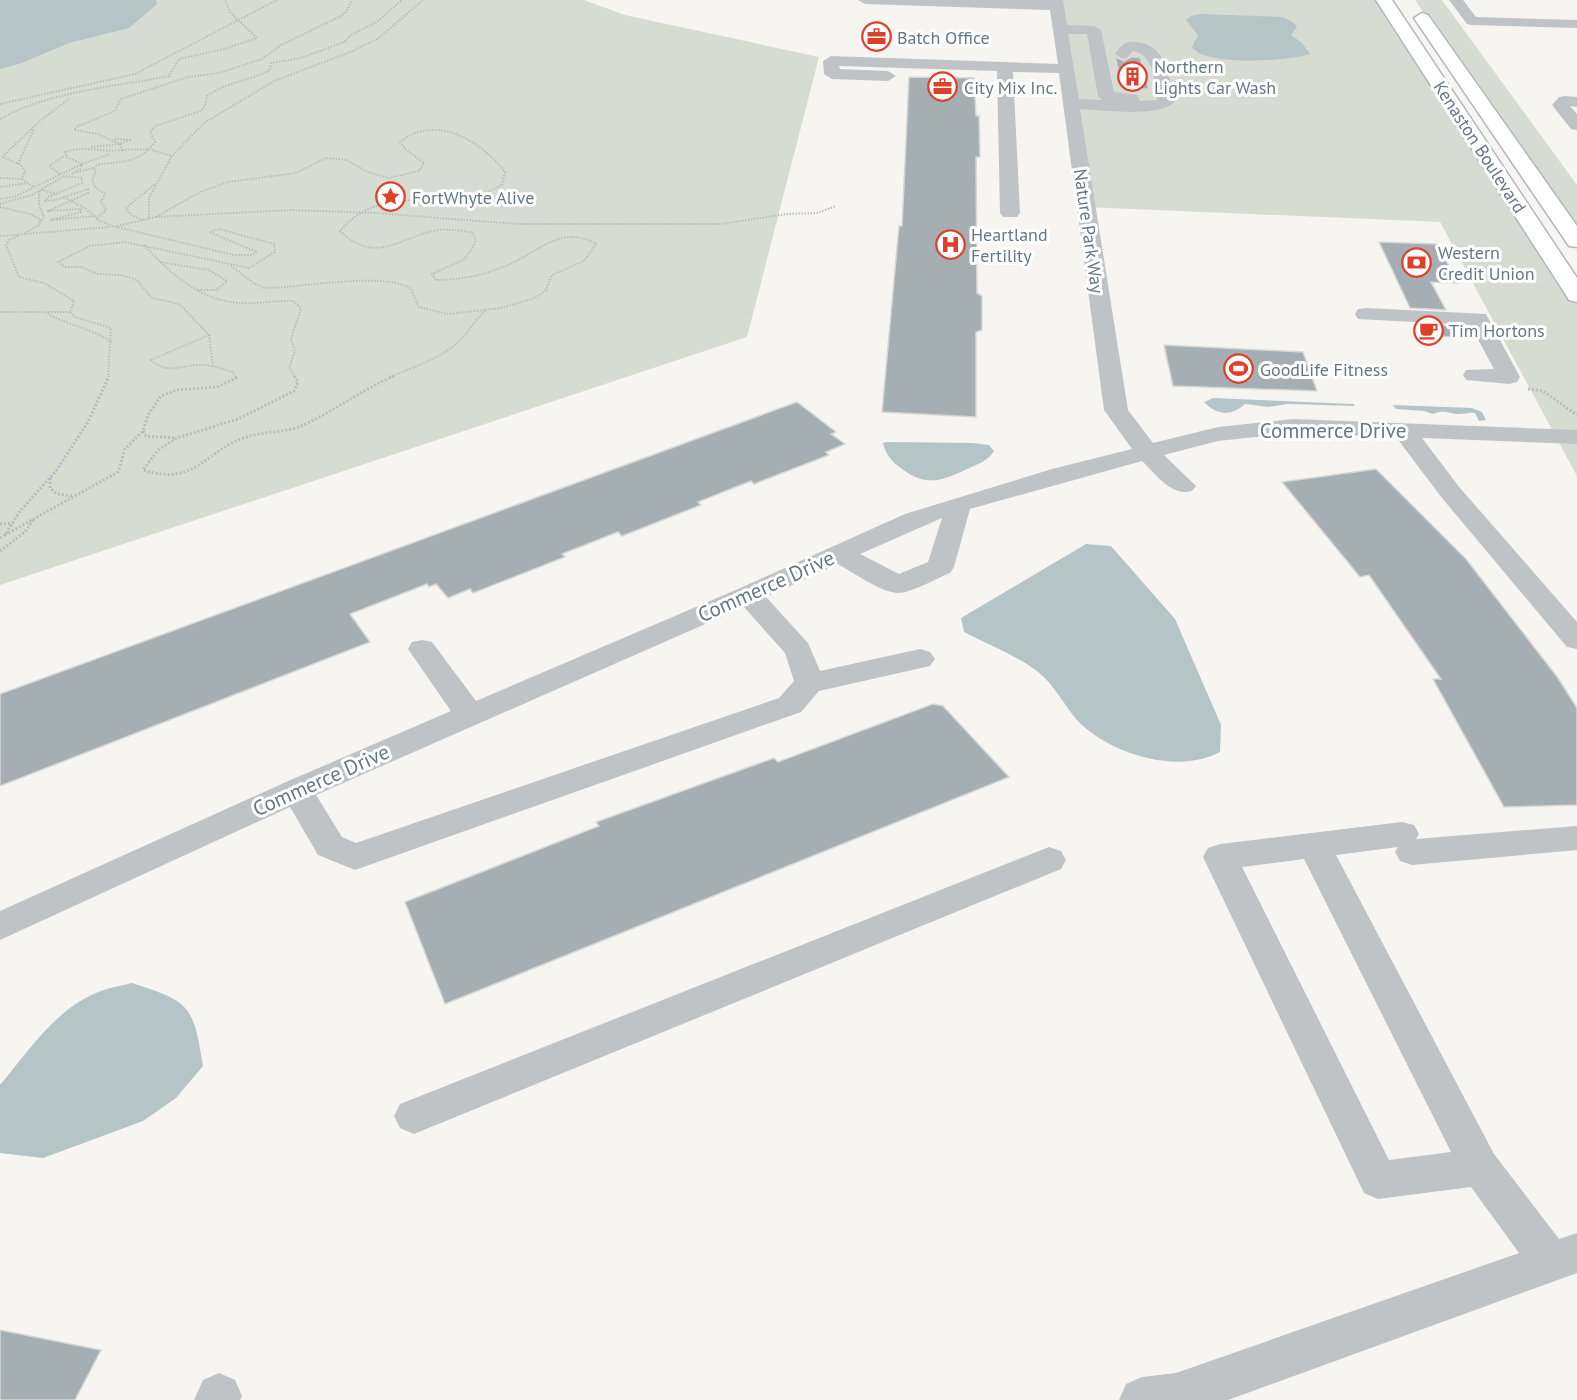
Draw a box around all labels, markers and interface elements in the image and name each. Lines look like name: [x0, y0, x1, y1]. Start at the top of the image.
office icon: Batch Office: [860, 21, 892, 53]
place label: Batch Office: [897, 26, 990, 49]
place label: Northern Lights Car Wash: [1154, 55, 1276, 99]
building icon: Northern Lights Car Wash: [1117, 60, 1149, 92]
office icon: City Mix Inc.: [927, 71, 959, 103]
place label: City Mix Inc.: [964, 76, 1057, 99]
street label: Kenaston Boulevard: [1429, 77, 1531, 217]
street label: Nature Park Way: [1069, 167, 1109, 295]
place icon: FortWhyte Alive: [375, 181, 407, 213]
place label: FortWhyte Alive: [412, 186, 534, 209]
place label: Heartland Fertility: [971, 223, 1048, 267]
hospital icon: Heartland Fertility: [934, 228, 966, 260]
place label: Western Credit Union: [1438, 241, 1535, 285]
bank icon: Western Credit Union: [1401, 246, 1433, 278]
cafe icon: Tim Hortons: [1412, 314, 1444, 346]
place label: Tim Hortons: [1449, 319, 1545, 342]
sports icon: GoodLife Fitness: [1223, 353, 1255, 385]
place label: GoodLife Fitness: [1260, 358, 1388, 381]
street label: Commerce Drive: [1260, 417, 1406, 444]
street label: Commerce Drive: [693, 544, 839, 628]
street label: Commerce Drive: [248, 738, 394, 822]

